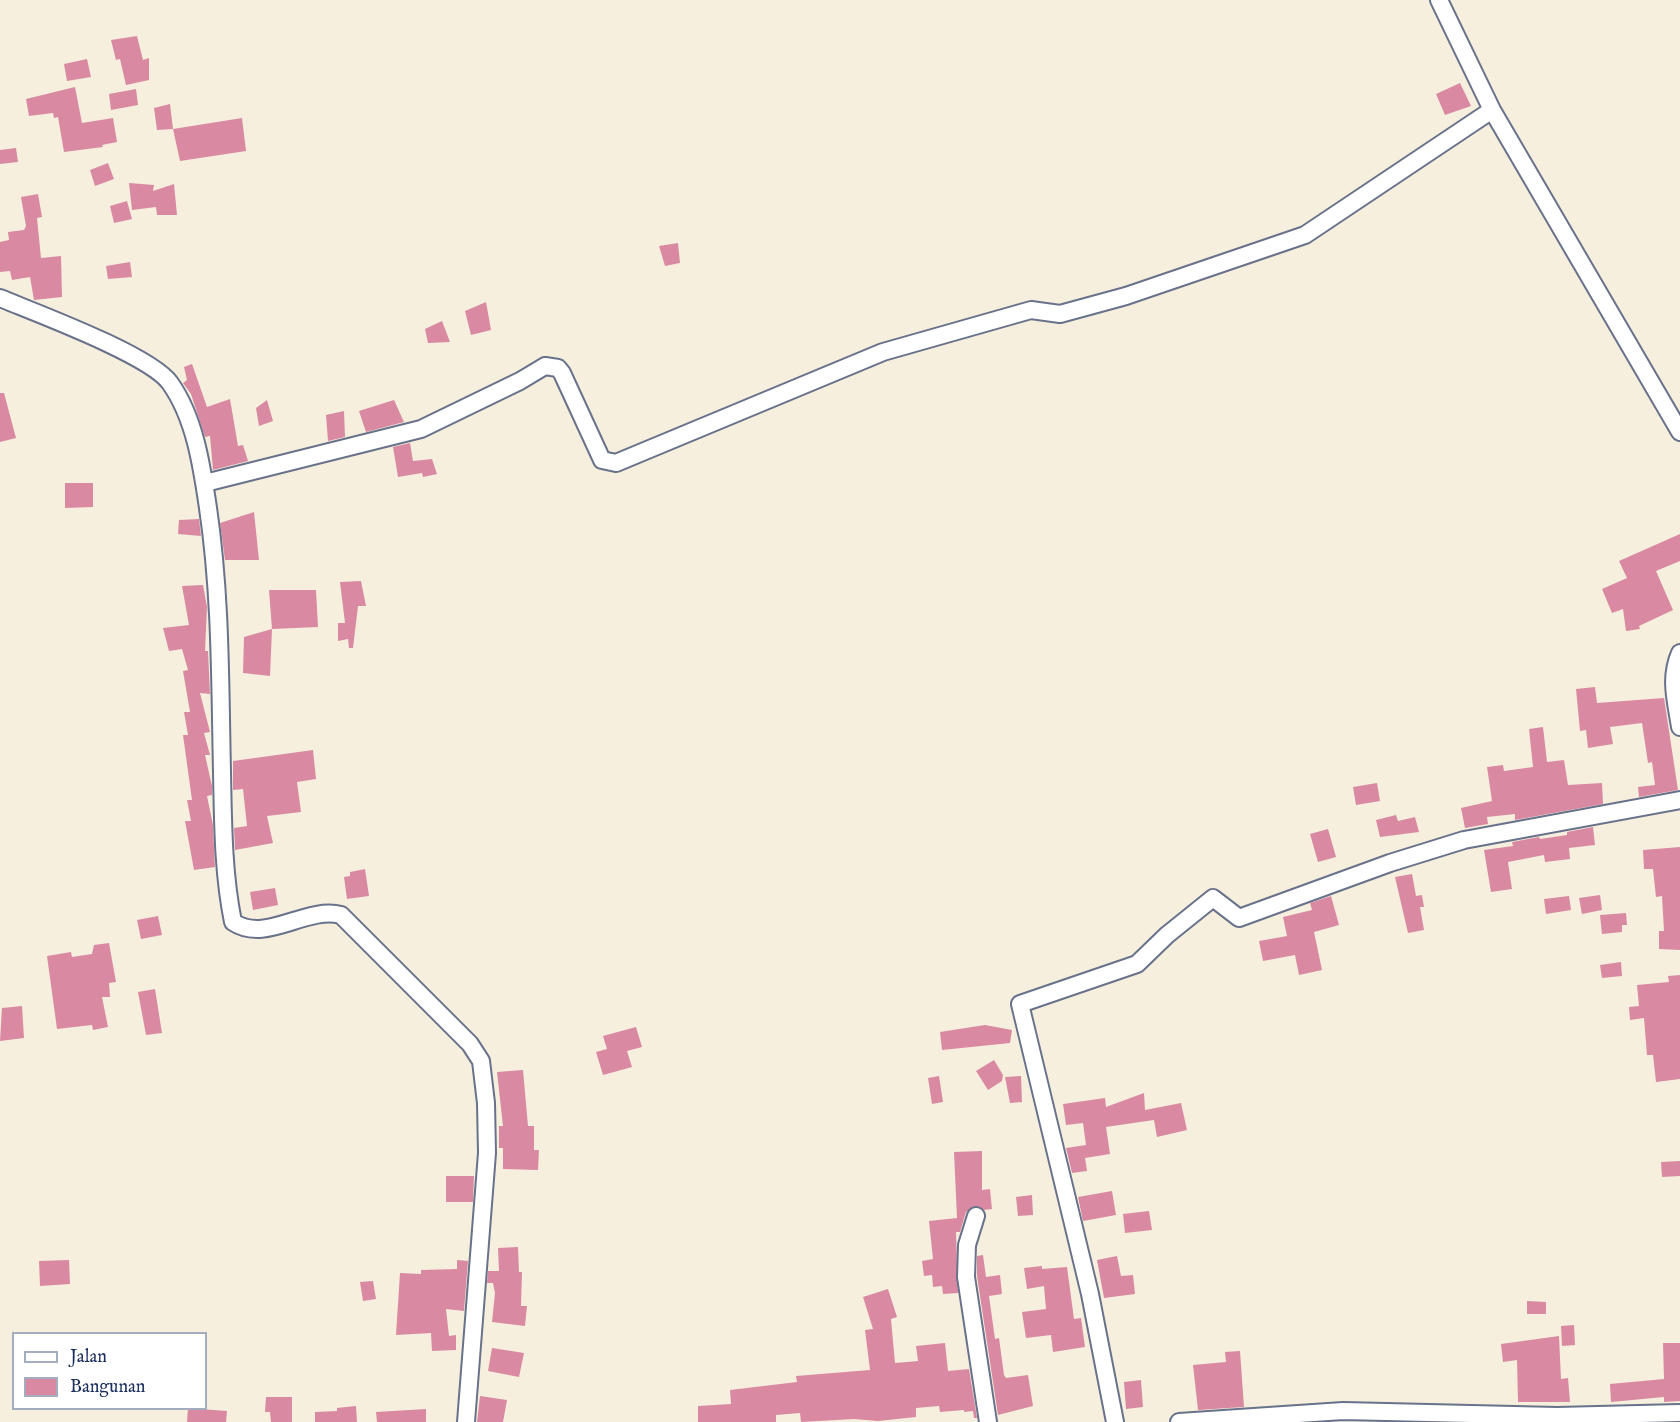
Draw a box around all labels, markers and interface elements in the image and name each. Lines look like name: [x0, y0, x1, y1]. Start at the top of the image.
legend: [12, 1332, 207, 1410]
text: Jalan: [70, 1346, 107, 1369]
text: Bangunan: [70, 1376, 145, 1399]

